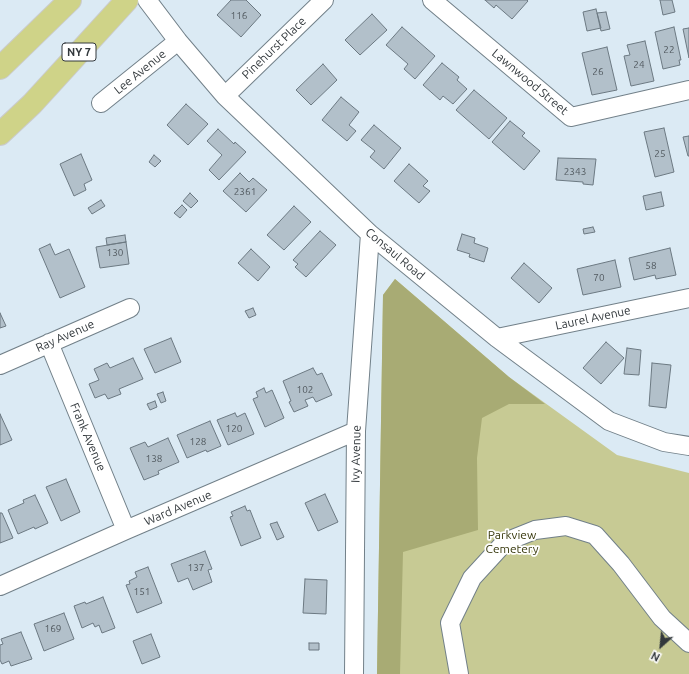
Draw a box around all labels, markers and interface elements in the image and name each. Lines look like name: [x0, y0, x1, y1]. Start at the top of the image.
house number: 116: [231, 10, 247, 22]
street label: Pinehurst Place: [239, 14, 309, 82]
road number: NY 7: [62, 43, 96, 61]
house number: 22: [663, 44, 675, 56]
street label: Lawnwood Street: [489, 46, 571, 118]
street label: Lee Avenue: [111, 47, 169, 97]
house number: 24: [633, 59, 645, 71]
house number: 26: [592, 66, 604, 78]
house number: 25: [654, 148, 666, 160]
house number: 2343: [564, 166, 586, 178]
house number: 2361: [234, 186, 256, 198]
street label: Consaul Road: [362, 225, 428, 283]
house number: 130: [107, 247, 123, 259]
house number: 58: [645, 260, 657, 272]
house number: 70: [593, 272, 605, 284]
street label: Laurel Avenue: [554, 303, 632, 333]
street label: Ray Avenue: [33, 317, 97, 355]
house number: 102: [297, 384, 313, 396]
street label: Frank Avenue: [67, 401, 109, 473]
house number: 120: [226, 423, 242, 435]
street label: Ivy Avenue: [348, 425, 364, 483]
house number: 128: [190, 436, 206, 448]
house number: 138: [146, 453, 162, 465]
street label: Ward Avenue: [142, 487, 214, 529]
park label: Parkview Cemetery: [486, 528, 538, 556]
house number: 137: [188, 562, 204, 574]
house number: 151: [134, 586, 150, 598]
house number: 169: [45, 623, 61, 635]
north arrow: [641, 626, 681, 666]
text: N: [649, 649, 662, 664]

